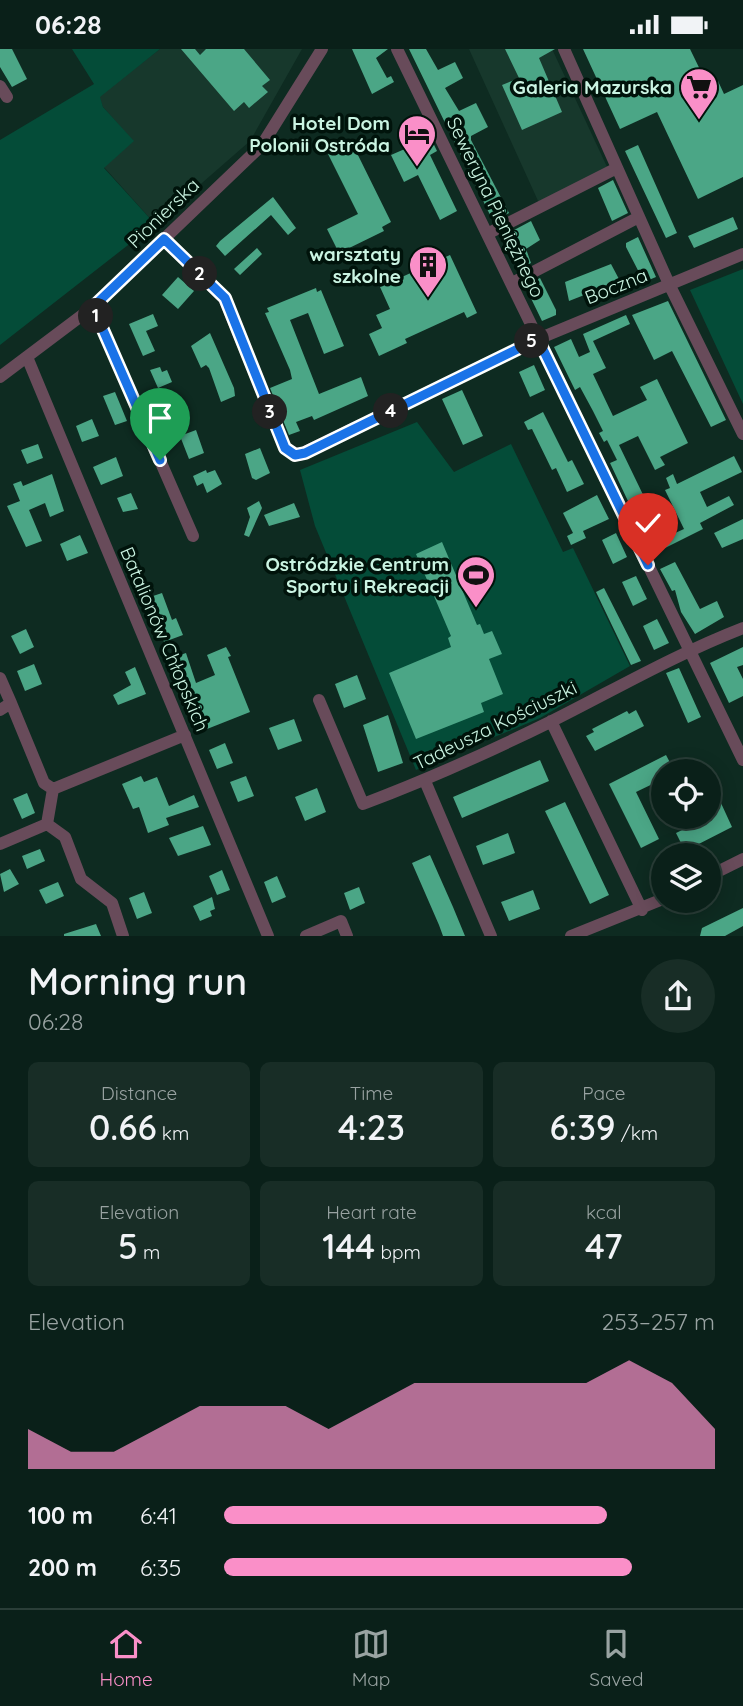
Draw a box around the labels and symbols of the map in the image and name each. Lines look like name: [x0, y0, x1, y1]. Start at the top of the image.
supermarket icon: Galeria Mazurska: [678, 66, 720, 121]
place label: Galeria Mazurska: [513, 75, 672, 99]
place label: Hotel Dom Polonii Ostróda: [249, 111, 390, 157]
hotel icon: Hotel Dom Polonii Ostróda: [396, 113, 438, 168]
street label: Seweryna Pieniężnego: [442, 113, 550, 301]
street label: Pionierska: [122, 173, 204, 253]
place label: warsztaty szkolne: [309, 242, 401, 288]
building icon: warsztaty szkolne: [407, 244, 449, 299]
pin: 2: [182, 257, 218, 292]
street label: Boczna: [581, 263, 651, 309]
pin: 1: [78, 299, 114, 333]
pin: 5: [514, 323, 550, 359]
pin: [130, 388, 190, 460]
pin: 4: [374, 393, 408, 429]
pin: 3: [252, 395, 288, 429]
pin: [618, 493, 678, 565]
street label: Batalionów Chłopskich: [115, 543, 215, 735]
place label: Ostródzkie Centrum Sportu i Rekreacji: [265, 552, 449, 598]
sports icon: Ostródzkie Centrum Sportu i Rekreacji: [455, 554, 497, 609]
street label: Tadeusza Kościuszki: [409, 675, 581, 775]

